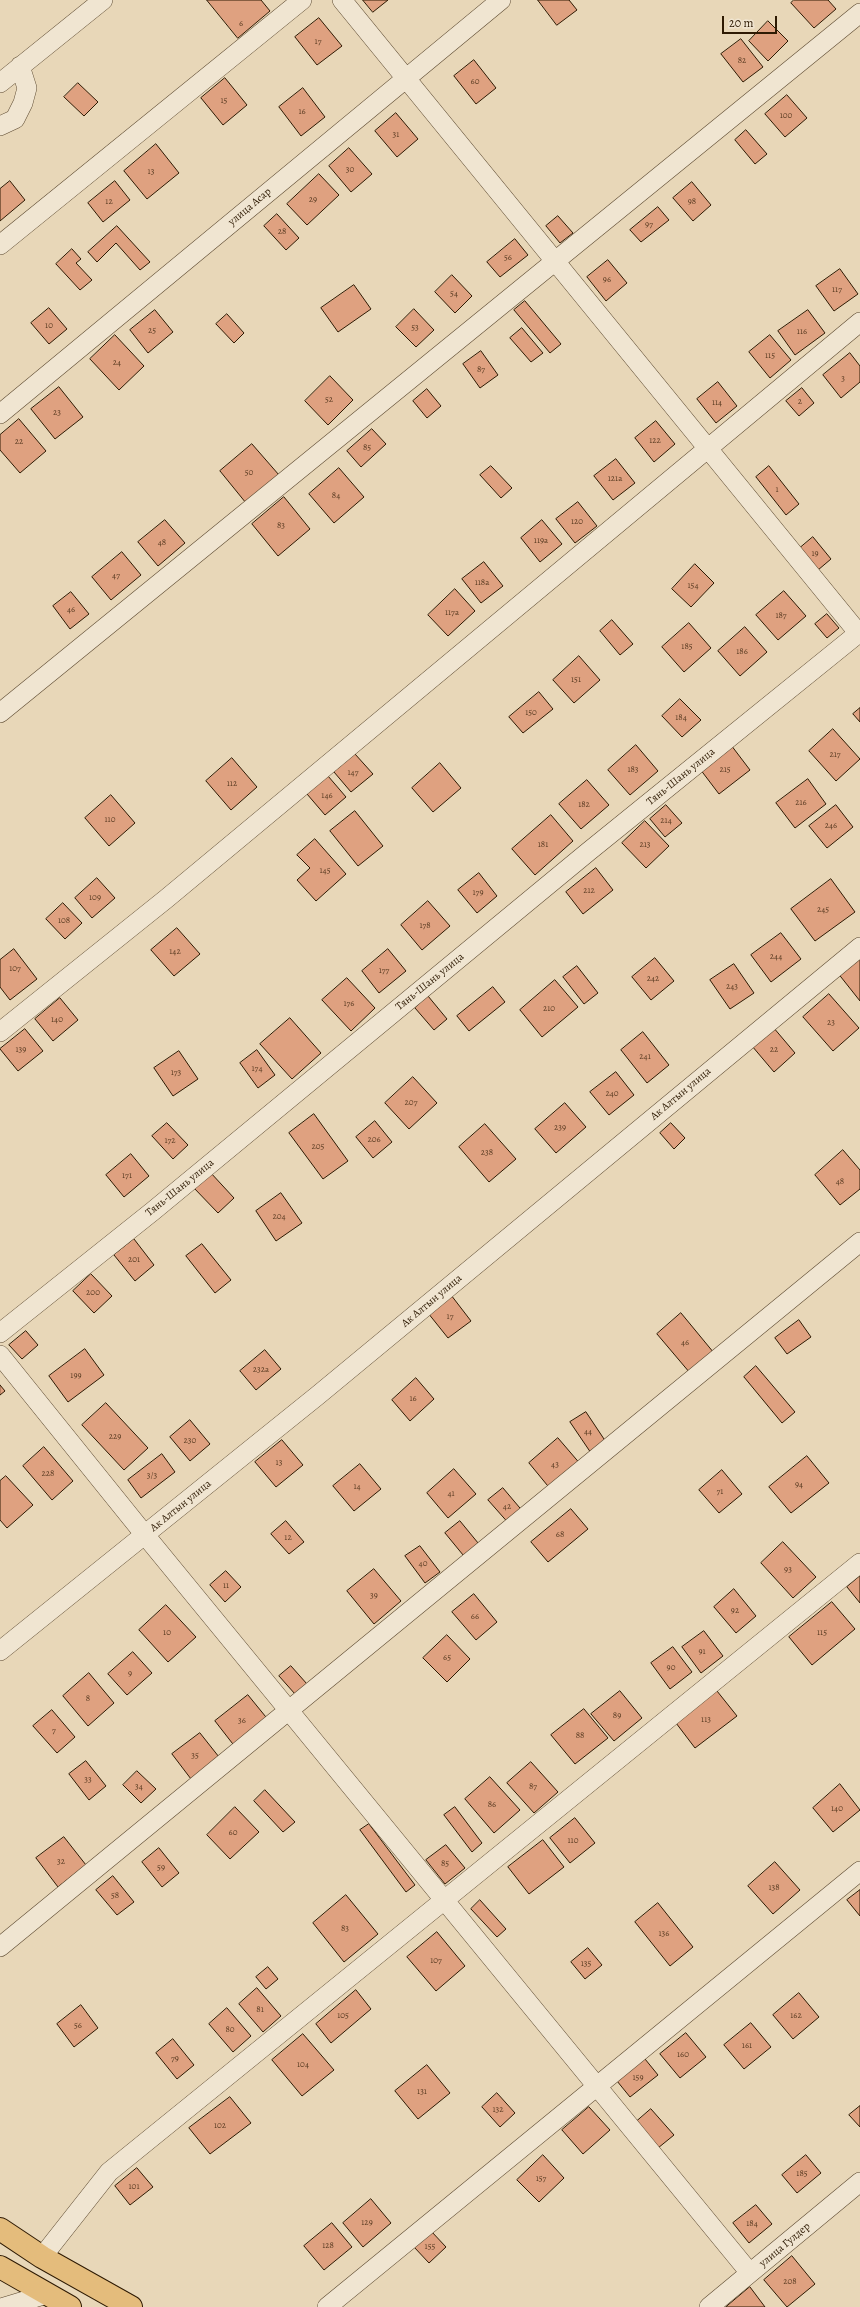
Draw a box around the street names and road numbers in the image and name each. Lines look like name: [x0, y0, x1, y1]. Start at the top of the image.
street label: улица Асар: [226, 185, 274, 229]
street label: Тянь-Шань улица: [644, 745, 718, 809]
street label: Тянь-Шань улица: [393, 950, 467, 1014]
street label: Ак Алтын улица: [648, 1065, 714, 1123]
street label: Тянь-Шань улица: [143, 1156, 217, 1220]
street label: Ак Алтын улица: [399, 1272, 465, 1330]
street label: Ак Алтын улица: [148, 1477, 214, 1535]
street label: улица Гулдер: [757, 2220, 813, 2270]

